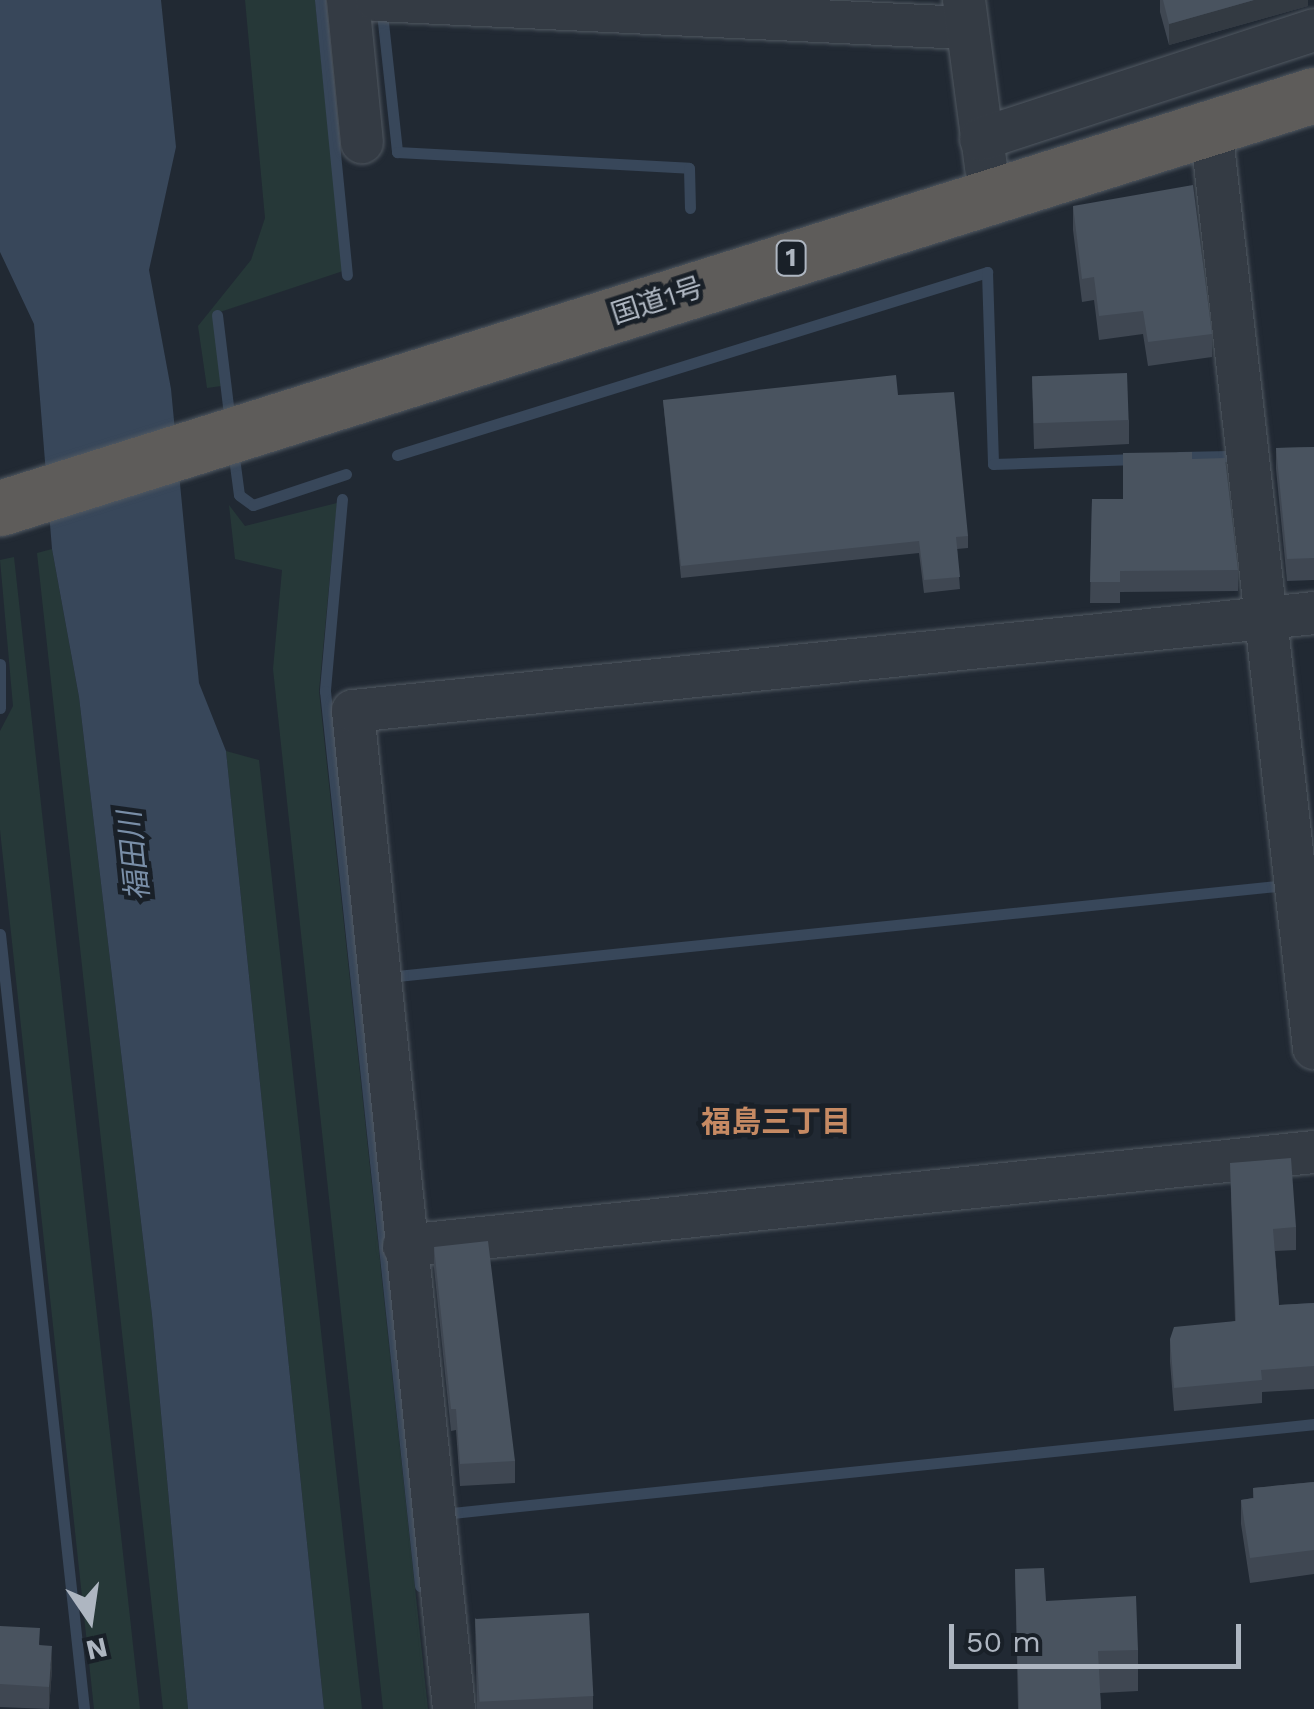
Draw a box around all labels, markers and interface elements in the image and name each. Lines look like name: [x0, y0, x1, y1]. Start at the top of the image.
road number: 1: [774, 238, 808, 278]
street label: 国道1号: [607, 270, 707, 332]
water label: 福田川: [111, 809, 157, 903]
district label: 福島三丁目: [701, 1104, 851, 1140]
north arrow: [40, 1569, 140, 1669]
scale bar: [954, 1604, 1246, 1666]
text: 50 m: [966, 1624, 1041, 1659]
text: N: [83, 1630, 111, 1667]

